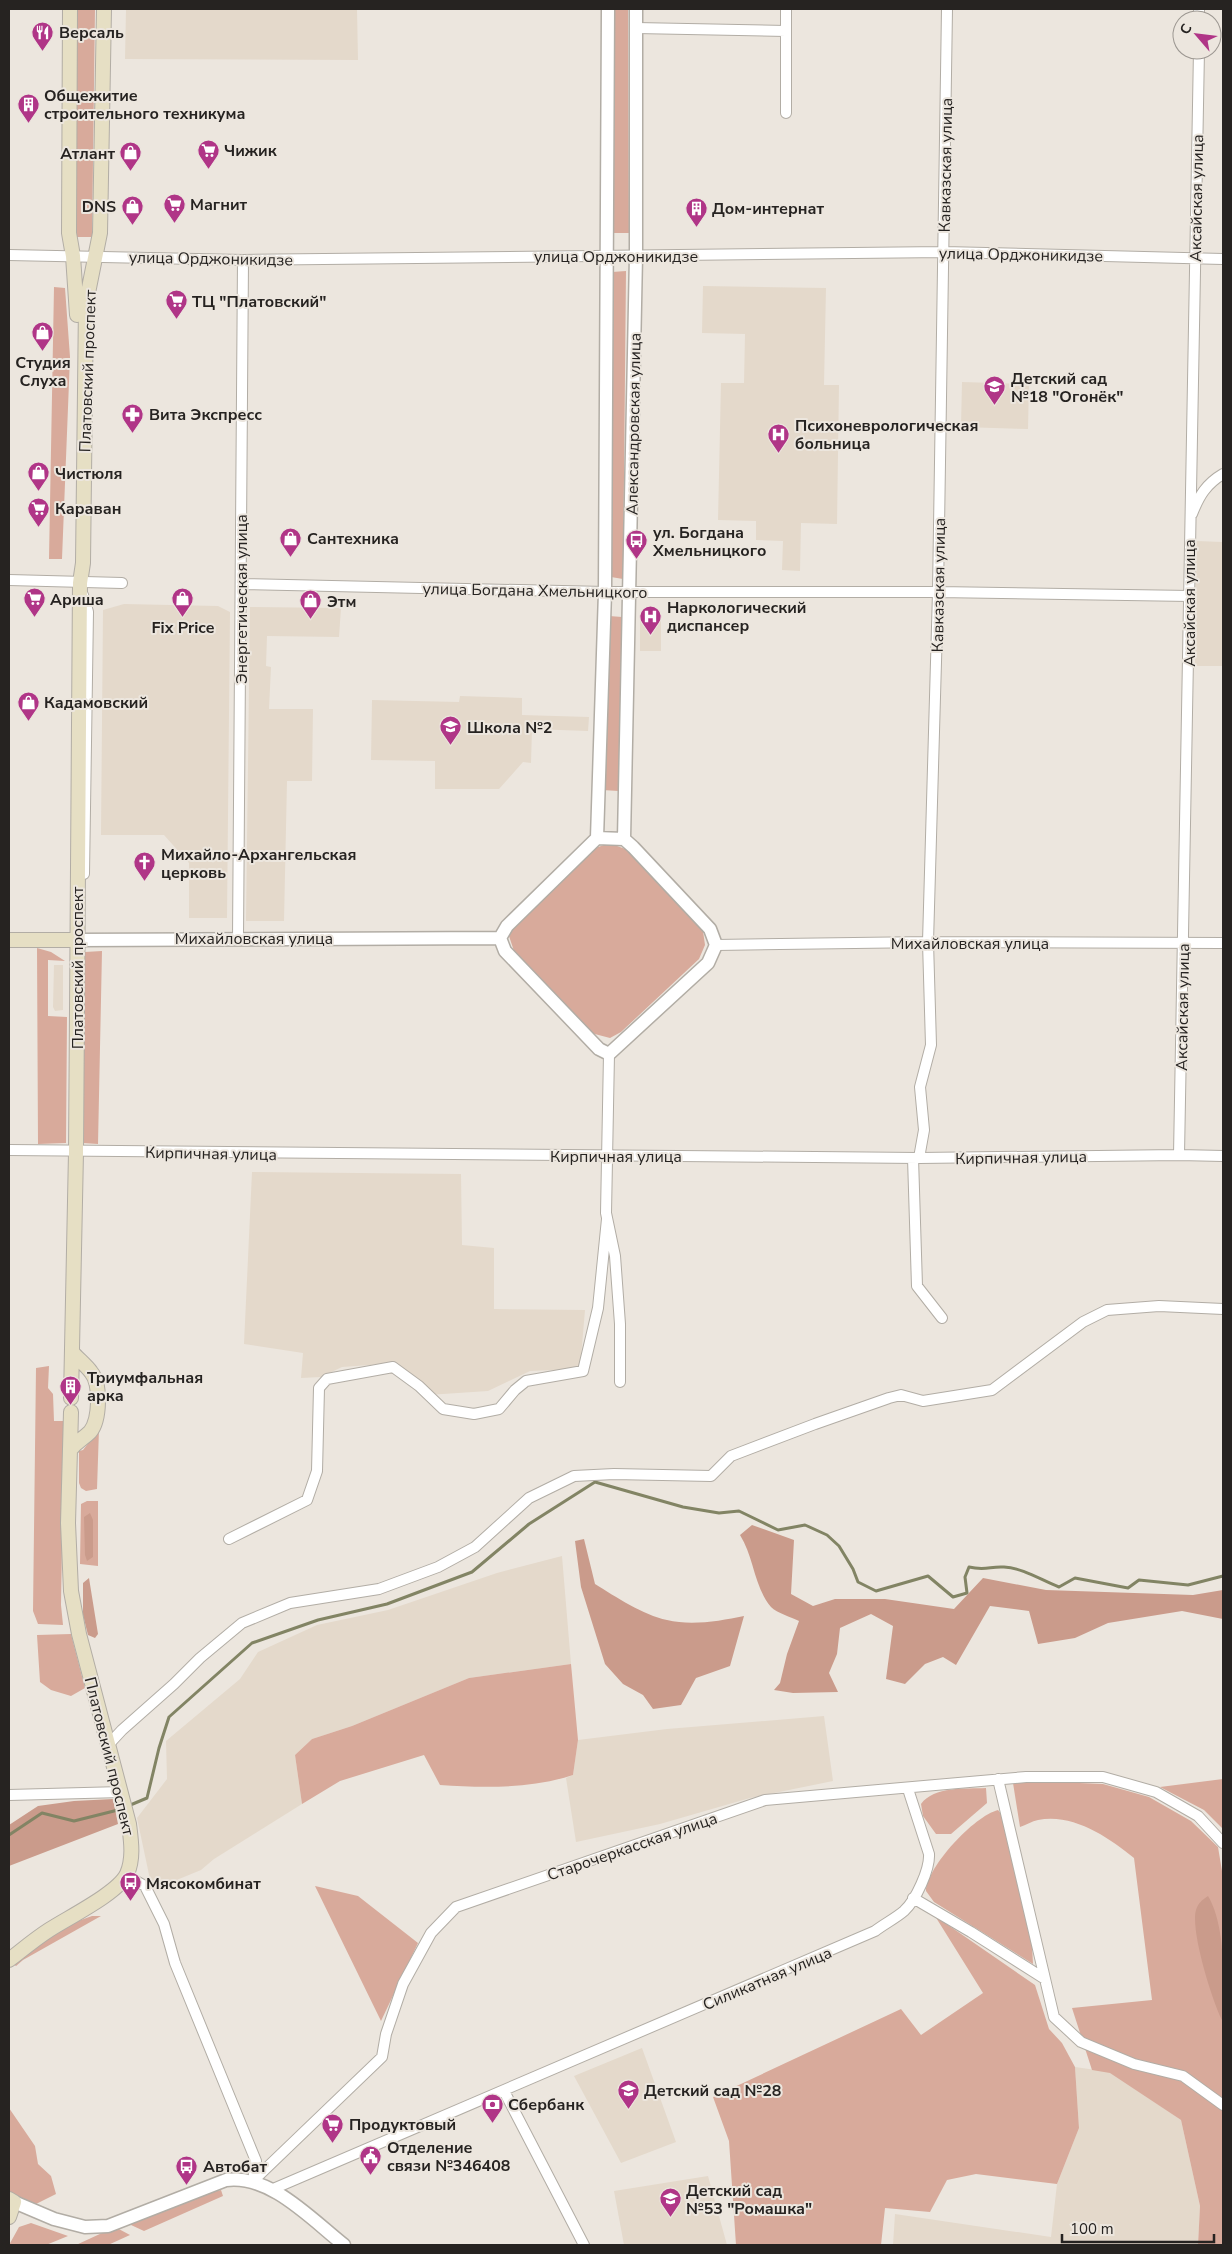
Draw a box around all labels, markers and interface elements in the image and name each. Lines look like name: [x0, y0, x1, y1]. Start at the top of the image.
north arrow: [1172, 10, 1222, 60]
restaurant icon: Версаль: [31, 20, 55, 51]
text: С: [1175, 20, 1197, 38]
place label: Версаль: [59, 22, 124, 44]
place label: Общежитие строительного техникума: [44, 85, 245, 125]
building icon: Общежитие строительного техникума: [16, 92, 40, 123]
street label: Кавказская улица: [934, 98, 958, 232]
street label: Аксайская улица: [1185, 134, 1209, 262]
supermarket icon: Чижик: [196, 138, 220, 169]
place label: Чижик: [224, 140, 278, 162]
shop icon: Атлант: [119, 141, 143, 172]
place label: Атлант: [60, 143, 115, 165]
supermarket icon: Магнит: [162, 192, 186, 223]
shop icon: DNS: [120, 194, 144, 225]
place label: Магнит: [190, 194, 248, 216]
place label: DNS: [82, 196, 116, 218]
building icon: Дом-интернат: [684, 196, 708, 227]
place label: Дом-интернат: [712, 198, 824, 220]
street label: улица Орджоникидзе: [939, 243, 1103, 267]
street label: улица Орджоникидзе: [534, 246, 698, 268]
street label: улица Орджоникидзе: [129, 247, 293, 271]
street label: Платовский проспект: [74, 289, 102, 453]
supermarket icon: ТЦ "Платовский": [164, 289, 188, 320]
place label: ТЦ "Платовский": [192, 291, 326, 313]
shop icon: Студия Слуха: [31, 321, 55, 352]
street label: Александровская улица: [621, 333, 647, 515]
place label: Студия Слуха: [15, 352, 71, 392]
place label: Детский сад №18 "Огонёк": [1011, 368, 1123, 408]
school or university icon: Детский сад №18 "Огонёк": [983, 375, 1007, 406]
pharmacy icon: Вита Экспресс: [121, 402, 145, 433]
place label: Вита Экспресс: [149, 404, 262, 426]
place label: Психоневрологическая больница: [795, 415, 979, 455]
hospital icon: Психоневрологическая больница: [767, 422, 791, 453]
shop icon: Чистюля: [27, 461, 51, 492]
place label: Чистюля: [55, 463, 123, 485]
supermarket icon: Караван: [27, 496, 51, 527]
place label: Караван: [55, 498, 121, 520]
street label: Энергетическая улица: [231, 514, 253, 684]
street label: Кавказская улица: [927, 518, 951, 652]
place label: ул. Богдана Хмельницкого: [652, 522, 767, 562]
shop icon: Сантехника: [279, 526, 303, 557]
place label: Сантехника: [307, 528, 399, 550]
bus stop icon: ул. Богдана Хмельницкого: [625, 529, 649, 560]
street label: Аксайская улица: [1179, 539, 1201, 667]
street label: улица Богдана Хмельницкого: [422, 578, 648, 604]
shop icon: Fix Price: [171, 586, 195, 617]
supermarket icon: Ариша: [22, 587, 46, 618]
place label: Ариша: [50, 589, 104, 611]
shop icon: Этм: [299, 589, 323, 620]
place label: Этм: [327, 591, 356, 613]
place label: Наркологический диспансер: [667, 597, 807, 637]
hospital icon: Наркологический диспансер: [639, 604, 663, 635]
place label: Fix Price: [152, 617, 215, 639]
shop icon: Кадамовский: [16, 690, 40, 721]
place label: Кадамовский: [44, 692, 148, 714]
school or university icon: Школа №2: [439, 715, 463, 746]
place label: Школа №2: [467, 717, 552, 739]
place label: Михайло-Архангельская церковь: [161, 844, 356, 884]
church icon: Михайло-Архангельская церковь: [133, 851, 157, 882]
street label: Платовский проспект: [67, 886, 89, 1049]
street label: Михайловская улица: [175, 928, 333, 950]
street label: Михайловская улица: [891, 933, 1049, 955]
street label: Аксайская улица: [1171, 943, 1195, 1071]
street label: Кирпичная улица: [145, 1142, 277, 1166]
street label: Кирпичная улица: [550, 1146, 682, 1168]
street label: Кирпичная улица: [955, 1146, 1087, 1170]
place label: Триумфальная арка: [87, 1367, 203, 1407]
building icon: Триумфальная арка: [59, 1374, 83, 1405]
street label: Платовский проспект: [79, 1675, 140, 1839]
street label: Старочеркасская улица: [544, 1807, 720, 1886]
bus stop icon: Мясокомбинат: [118, 1871, 142, 1902]
place label: Мясокомбинат: [146, 1873, 261, 1895]
street label: Силикатная улица: [699, 1942, 835, 2016]
school or university icon: Детский сад №28: [616, 2078, 640, 2109]
place label: Детский сад №28: [644, 2080, 781, 2102]
bank icon: Сбербанк: [480, 2092, 504, 2123]
place label: Сбербанк: [508, 2094, 585, 2116]
supermarket icon: Продуктовый: [321, 2112, 345, 2143]
place label: Продуктовый: [349, 2114, 456, 2136]
place label: Отделение связи №346408: [387, 2137, 510, 2177]
public building icon: Отделение связи №346408: [359, 2144, 383, 2175]
bus stop icon: Автобат: [175, 2154, 199, 2185]
place label: Автобат: [203, 2156, 267, 2178]
place label: Детский сад №53 "Ромашка": [686, 2180, 812, 2220]
school or university icon: Детский сад №53 "Ромашка": [658, 2187, 682, 2218]
scale bar: [1062, 2212, 1214, 2244]
text: 100 m: [1070, 2219, 1114, 2239]

